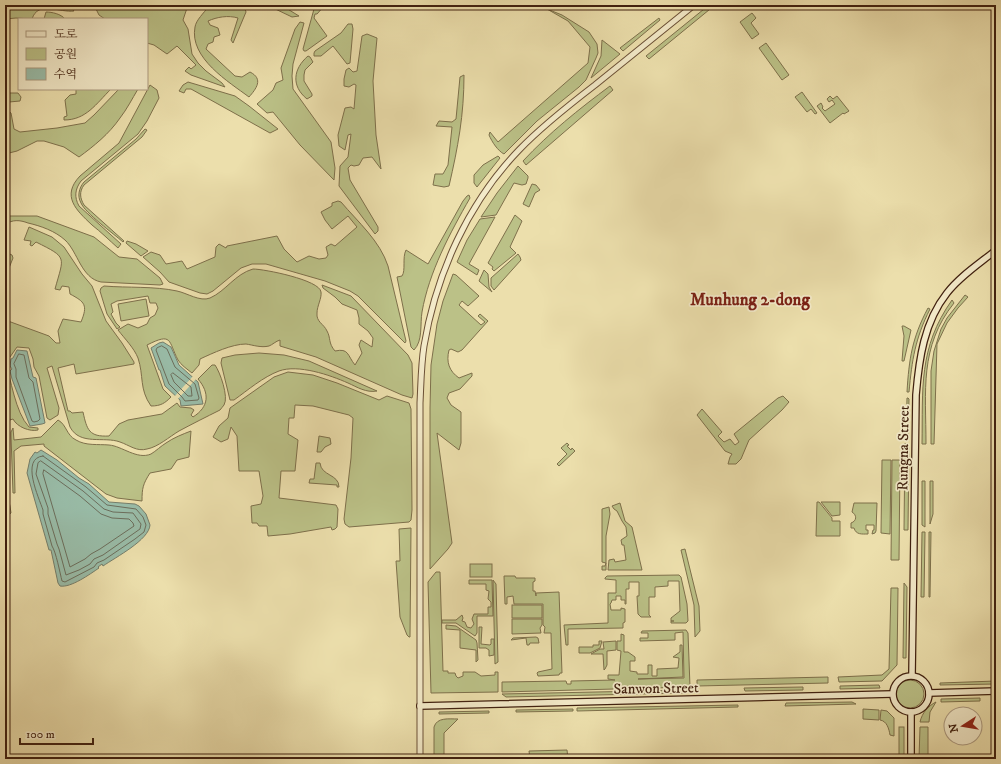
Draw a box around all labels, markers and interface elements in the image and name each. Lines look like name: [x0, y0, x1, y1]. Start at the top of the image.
legend: [18, 18, 148, 90]
text: 도로: [54, 27, 78, 42]
text: 공원: [54, 47, 77, 62]
text: 수역: [54, 67, 77, 82]
district label: Munhung 2-dong: [690, 289, 810, 311]
street label: Rungna Street: [893, 405, 914, 491]
street label: Sanwon Street: [613, 678, 699, 699]
north arrow: [943, 706, 983, 746]
scale bar: [20, 720, 93, 746]
text: N: [946, 722, 962, 734]
text: 100 m: [26, 727, 55, 742]

